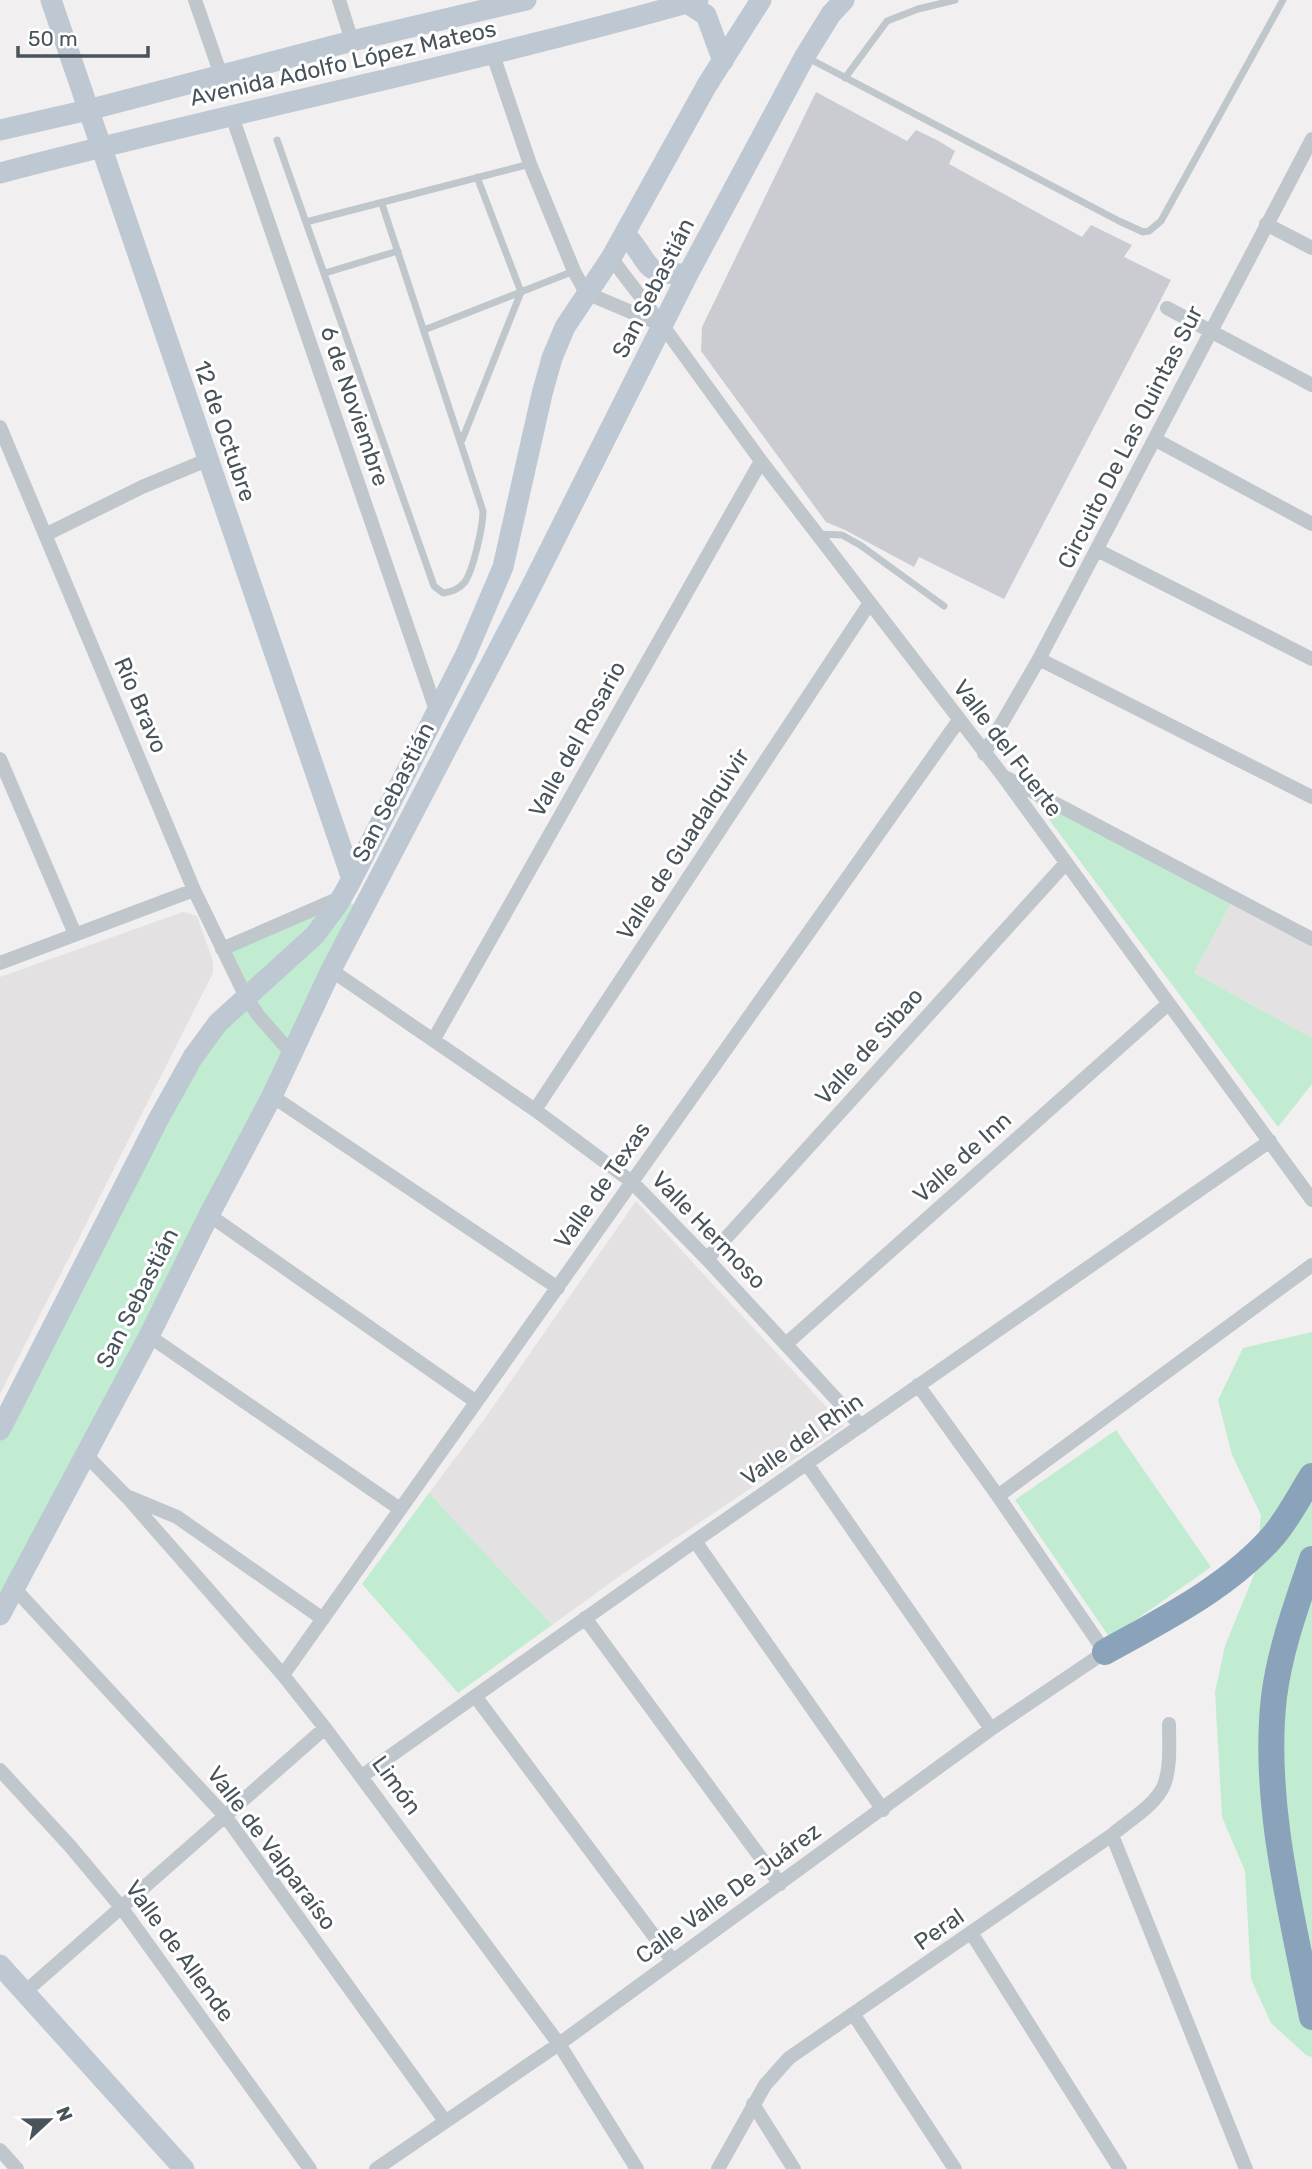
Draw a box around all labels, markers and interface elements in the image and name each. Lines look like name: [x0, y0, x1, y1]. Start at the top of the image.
scale bar: [18, 14, 147, 58]
street label: Avenida Adolfo López Mateos: [187, 14, 499, 112]
text: 50 m: [28, 26, 78, 51]
street label: San Sebastián: [606, 213, 700, 363]
street label: Circuito De Las Quintas Sur: [1051, 301, 1209, 573]
street label: 6 de Noviembre: [315, 322, 395, 490]
street label: 12 de Octubre: [188, 357, 262, 505]
street label: Río Bravo: [108, 653, 174, 757]
street label: Valle del Rosario: [523, 656, 631, 822]
street label: Valle del Fuerte: [947, 674, 1069, 822]
street label: San Sebastián: [346, 717, 440, 867]
street label: Valle de Guadalquivir: [611, 743, 756, 945]
street label: Valle de Sibao: [809, 982, 929, 1110]
street label: Valle de Inn: [907, 1106, 1017, 1208]
street label: Valle de Texas: [548, 1116, 656, 1254]
street label: Valle Hermoso: [646, 1165, 772, 1295]
street label: San Sebastián: [90, 1223, 184, 1373]
street label: Valle del Rhin: [736, 1387, 868, 1491]
street label: Limón: [366, 1750, 428, 1820]
street label: Valle de Valparaíso: [201, 1761, 343, 1935]
street label: Calle Valle De Juárez: [630, 1817, 826, 1969]
street label: Valle de Allende: [119, 1875, 241, 2027]
street label: Peral: [909, 1902, 969, 1956]
north arrow: [14, 2085, 84, 2155]
text: N: [51, 2103, 78, 2124]

